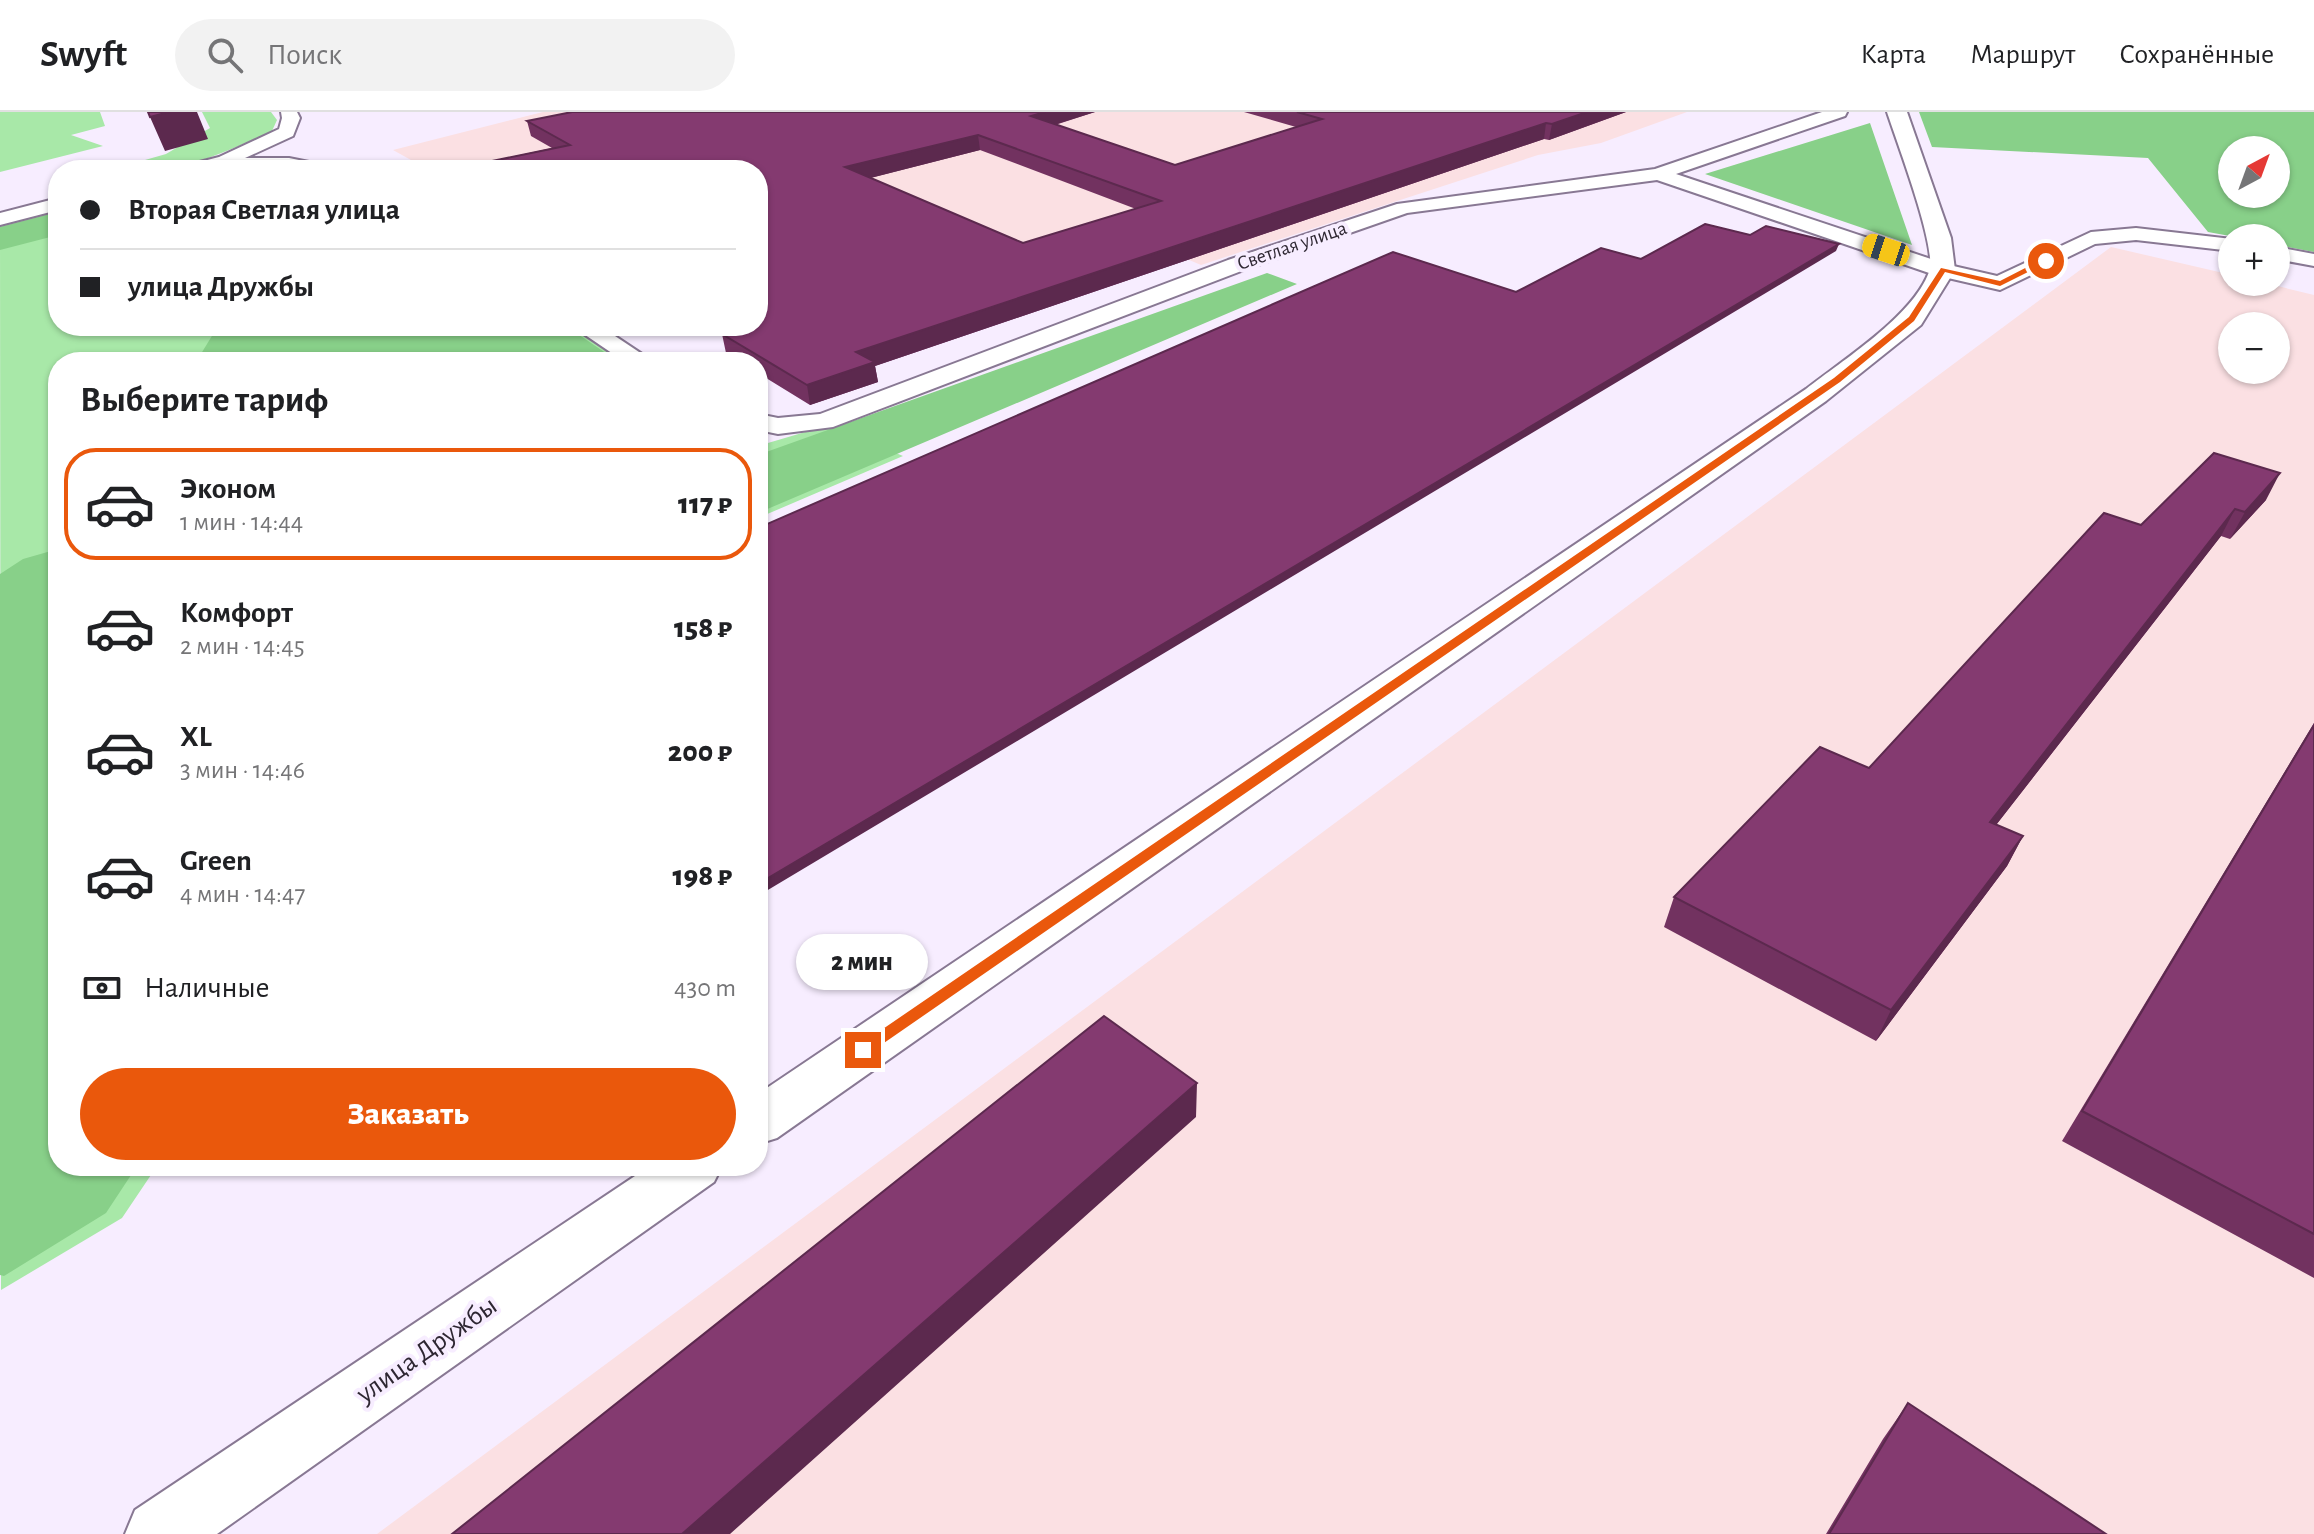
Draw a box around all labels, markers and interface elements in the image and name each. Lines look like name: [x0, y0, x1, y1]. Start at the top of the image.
search box: [175, 19, 735, 91]
icon: search: [203, 33, 247, 77]
text: Swyft: [40, 36, 127, 74]
text: Поиск: [267, 40, 342, 70]
text: Карта: [1860, 41, 1926, 69]
text: Маршрут: [1970, 41, 2075, 69]
text: Сохранённые: [2119, 41, 2274, 69]
north arrow: [2218, 136, 2290, 208]
map controls: [2218, 136, 2290, 384]
text: Вторая Светлая улица: [128, 195, 400, 225]
street label: Светлая улица: [1235, 218, 1349, 274]
button: +: [2218, 224, 2290, 296]
car: [1859, 231, 1913, 269]
route start: [2028, 243, 2064, 279]
text: улица Дружбы: [128, 272, 314, 302]
button: −: [2218, 312, 2290, 384]
text: Выберите тариф: [80, 382, 328, 418]
icon: car: [84, 468, 156, 540]
text: Эконом: [180, 474, 276, 504]
text: 117 ₽: [678, 489, 732, 519]
text: 1 мин · 14:44: [180, 509, 303, 535]
icon: car: [84, 592, 156, 664]
text: Комфорт: [180, 598, 293, 628]
text: 158 ₽: [674, 613, 732, 643]
text: 2 мин · 14:45: [180, 633, 305, 659]
icon: car: [84, 716, 156, 788]
text: XL: [180, 722, 212, 752]
text: 200 ₽: [668, 737, 732, 767]
text: 3 мин · 14:46: [180, 757, 305, 783]
icon: car: [84, 840, 156, 912]
text: Green: [180, 846, 252, 876]
text: 198 ₽: [672, 861, 732, 891]
text: 4 мин · 14:47: [180, 881, 305, 907]
callout: 2 мин: [797, 934, 929, 990]
text: 2 мин: [831, 949, 893, 975]
icon: cash: [80, 966, 124, 1010]
text: Наличные: [144, 973, 270, 1003]
text: 430 m: [674, 975, 736, 1001]
route end: [845, 1032, 881, 1068]
button: Заказать: [80, 1068, 736, 1160]
street label: улица Дружбы: [351, 1291, 502, 1409]

